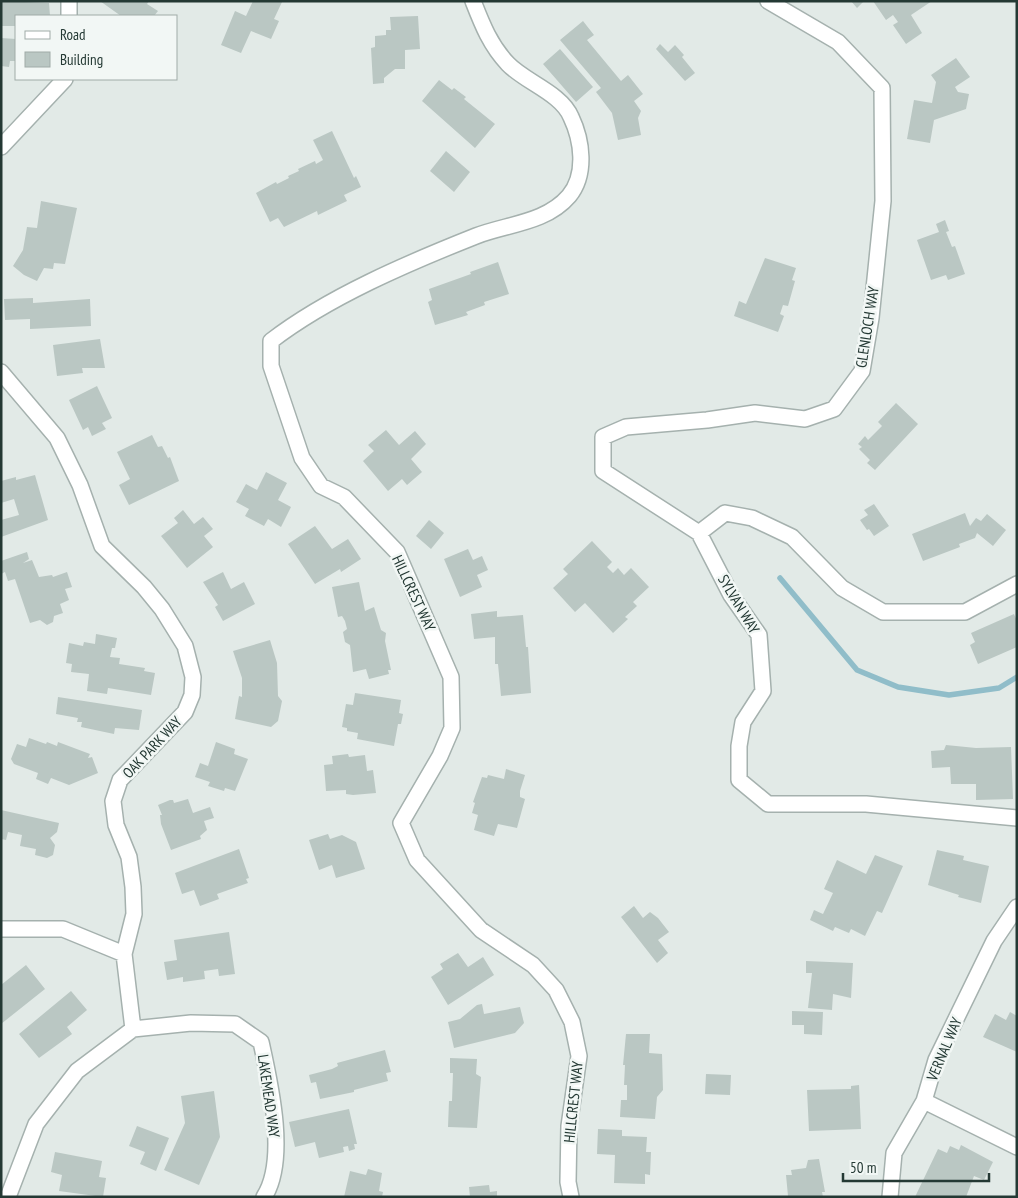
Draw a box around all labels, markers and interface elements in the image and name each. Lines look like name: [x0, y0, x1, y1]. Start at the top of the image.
legend: [15, 15, 178, 80]
text: Road: [60, 25, 86, 44]
text: Building: [60, 50, 103, 69]
street label: GLENLOCH WAY: [851, 285, 883, 369]
street label: HILLCREST WAY: [388, 552, 440, 634]
street label: SYLVAN WAY: [714, 571, 764, 637]
street label: OAK PARK WAY: [118, 712, 186, 782]
street label: VERNAL WAY: [922, 1014, 966, 1085]
street label: LAKEMEAD WAY: [254, 1053, 284, 1139]
street label: HILLCREST WAY: [559, 1060, 587, 1144]
scale bar: [843, 1150, 989, 1182]
text: 50 m: [850, 1158, 876, 1177]

